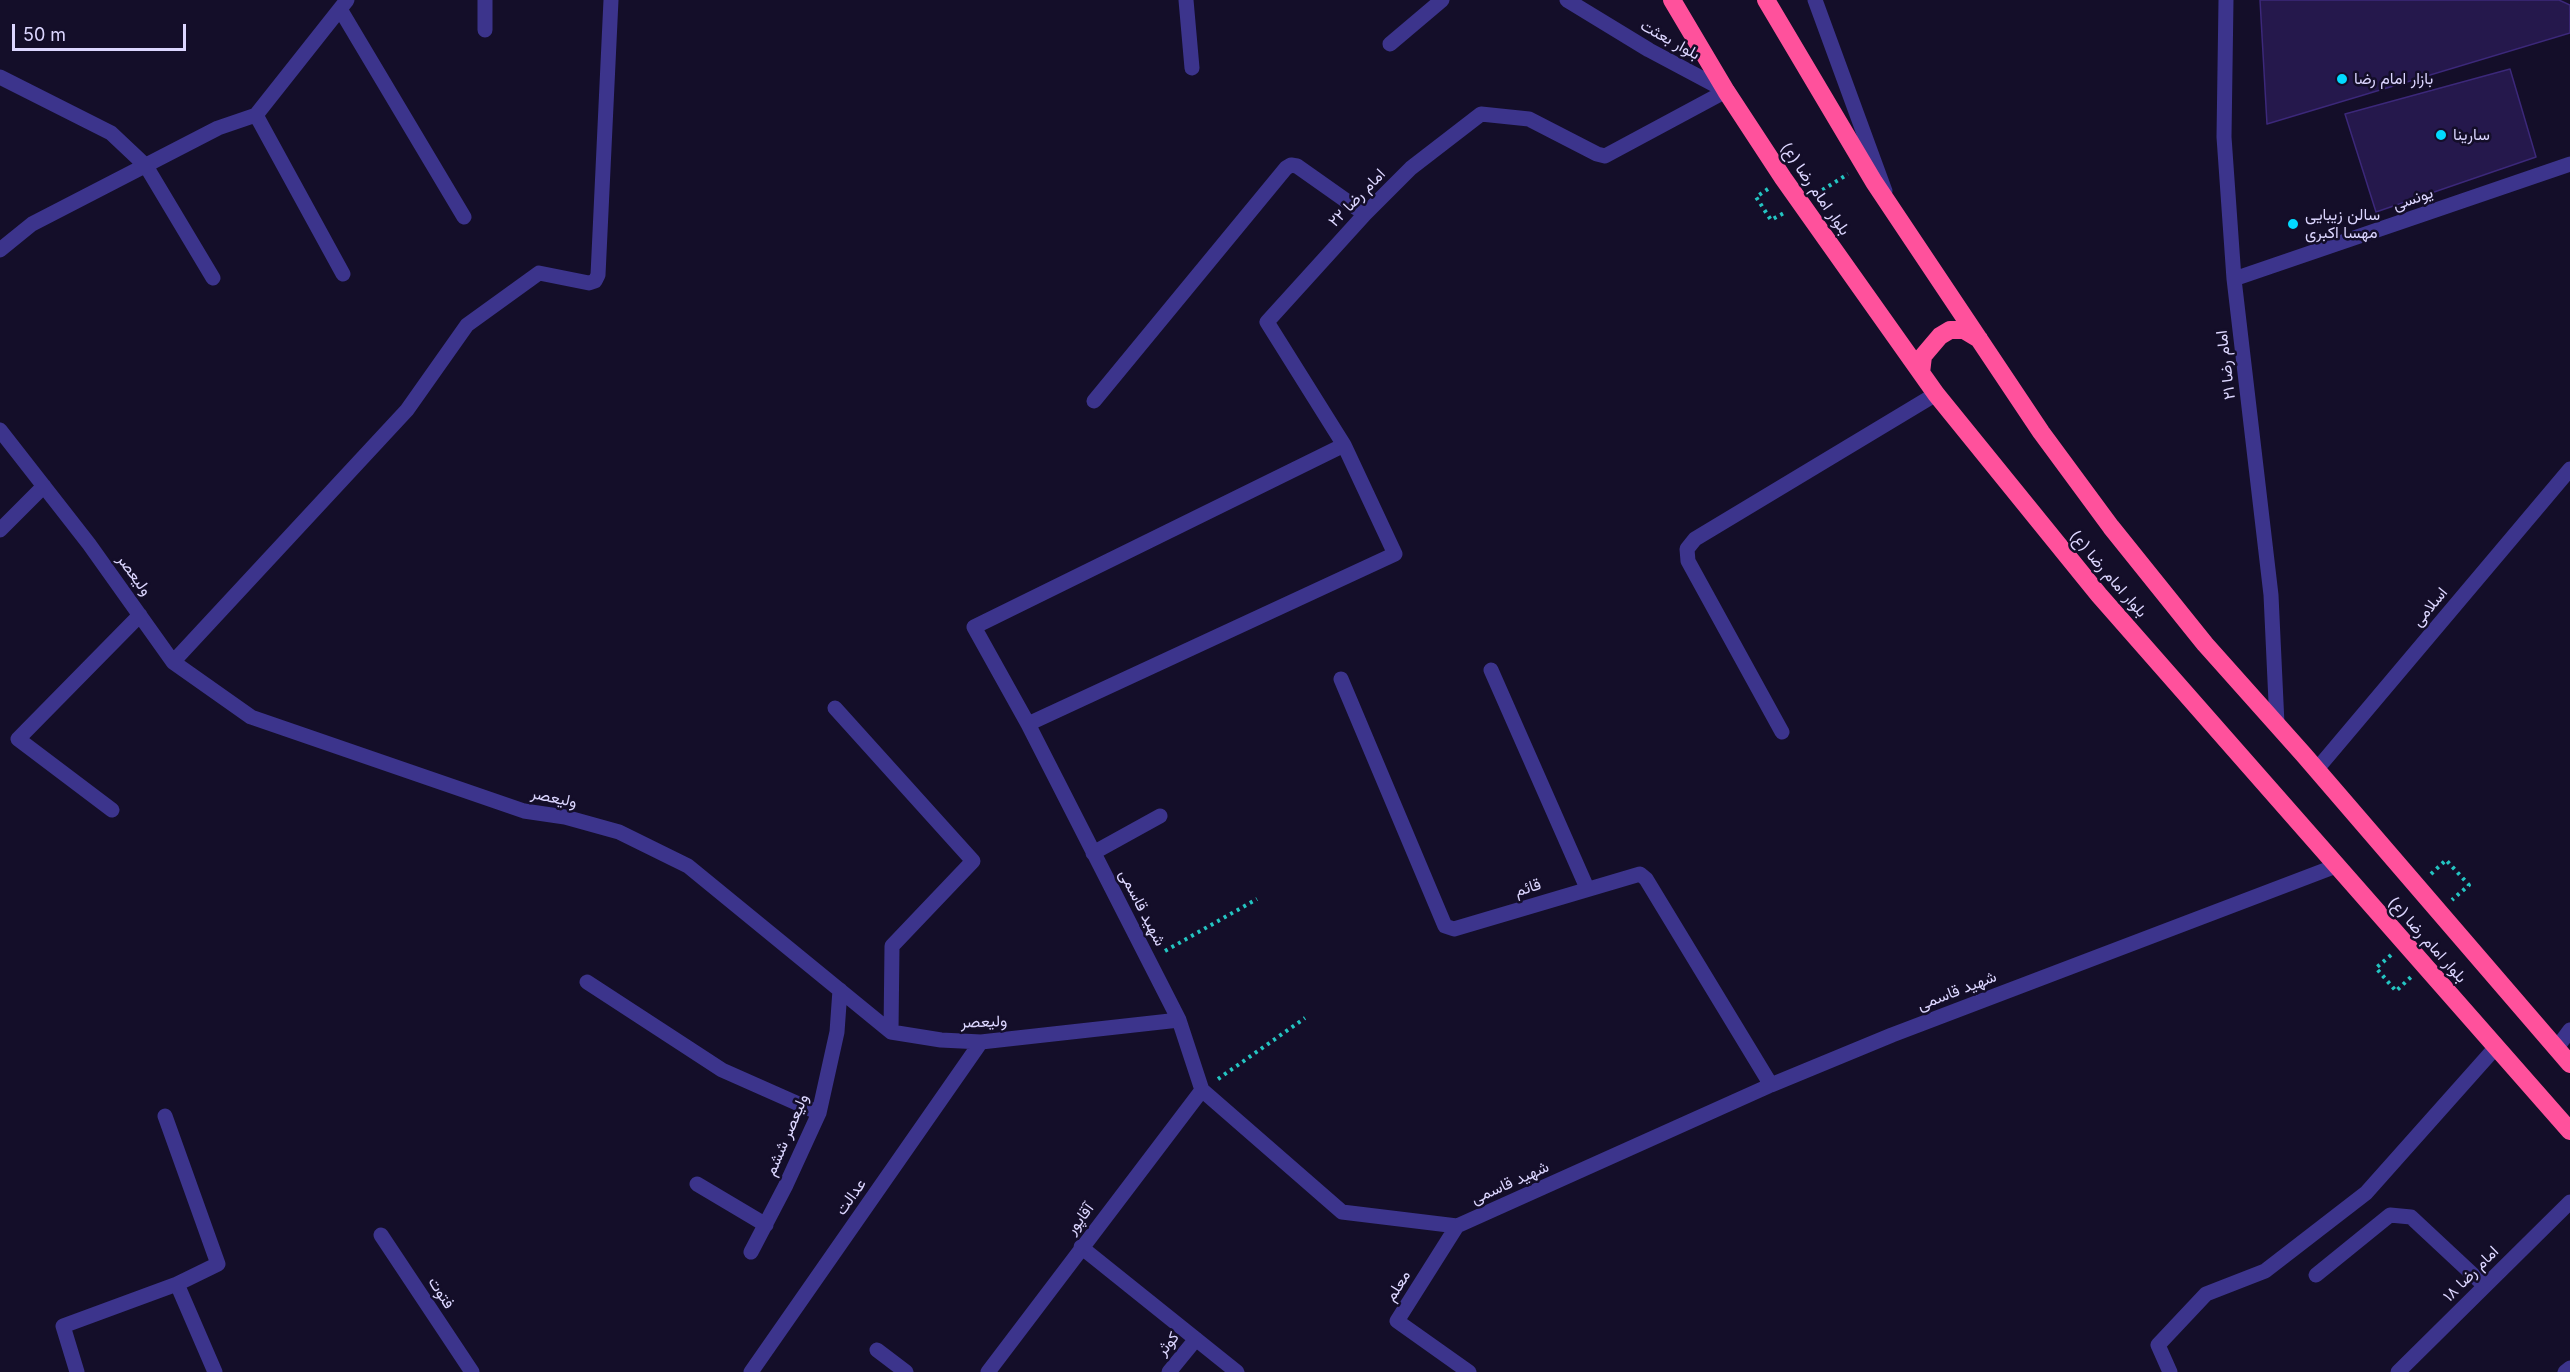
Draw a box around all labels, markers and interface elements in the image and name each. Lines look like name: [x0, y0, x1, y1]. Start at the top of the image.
scale bar: [15, 12, 189, 50]
street label: بلوار بعثت: [1637, 16, 1703, 64]
text: 50 m: [23, 24, 66, 45]
place label: بازار امام رضا: [2354, 69, 2433, 89]
marker: بازار امام رضا: [2335, 72, 2349, 86]
place label: سارینا: [2453, 125, 2490, 145]
marker: سارینا: [2434, 128, 2448, 142]
street label: بلوار امام رضا (ع): [1776, 139, 1854, 239]
street label: امام رضا ۲۲: [1325, 165, 1389, 231]
street label: یونسی: [2390, 183, 2436, 215]
place label: سالن زیبایی مهسا اکبری: [2305, 205, 2380, 243]
marker: سالن زیبایی مهسا اکبری: [2286, 217, 2300, 231]
street label: امام رضا ۲۱: [2212, 329, 2240, 401]
street label: بلوار امام رضا (ع): [2065, 527, 2151, 621]
street label: ولیعصر: [113, 551, 155, 599]
street label: اسلامی: [2408, 584, 2452, 630]
street label: ولیعصر: [529, 784, 579, 812]
street label: شهید قاسمی: [1115, 867, 1169, 949]
street label: قائم: [1512, 875, 1544, 901]
street label: بلوار امام رضا (ع): [2383, 893, 2471, 987]
street label: شهید قاسمی: [1915, 967, 1999, 1015]
street label: ولیعصر: [960, 1012, 1008, 1032]
street label: ولیعصر ششم: [761, 1091, 813, 1179]
street label: شهید قاسمی: [1468, 1157, 1552, 1209]
street label: عدالت: [832, 1175, 870, 1219]
street label: آقاپور: [1062, 1200, 1098, 1238]
street label: امام رضا ۱۸: [2439, 1242, 2503, 1306]
street label: معلم: [1381, 1267, 1415, 1305]
street label: فتوت: [424, 1273, 458, 1313]
street label: کوثر: [1153, 1328, 1183, 1360]

